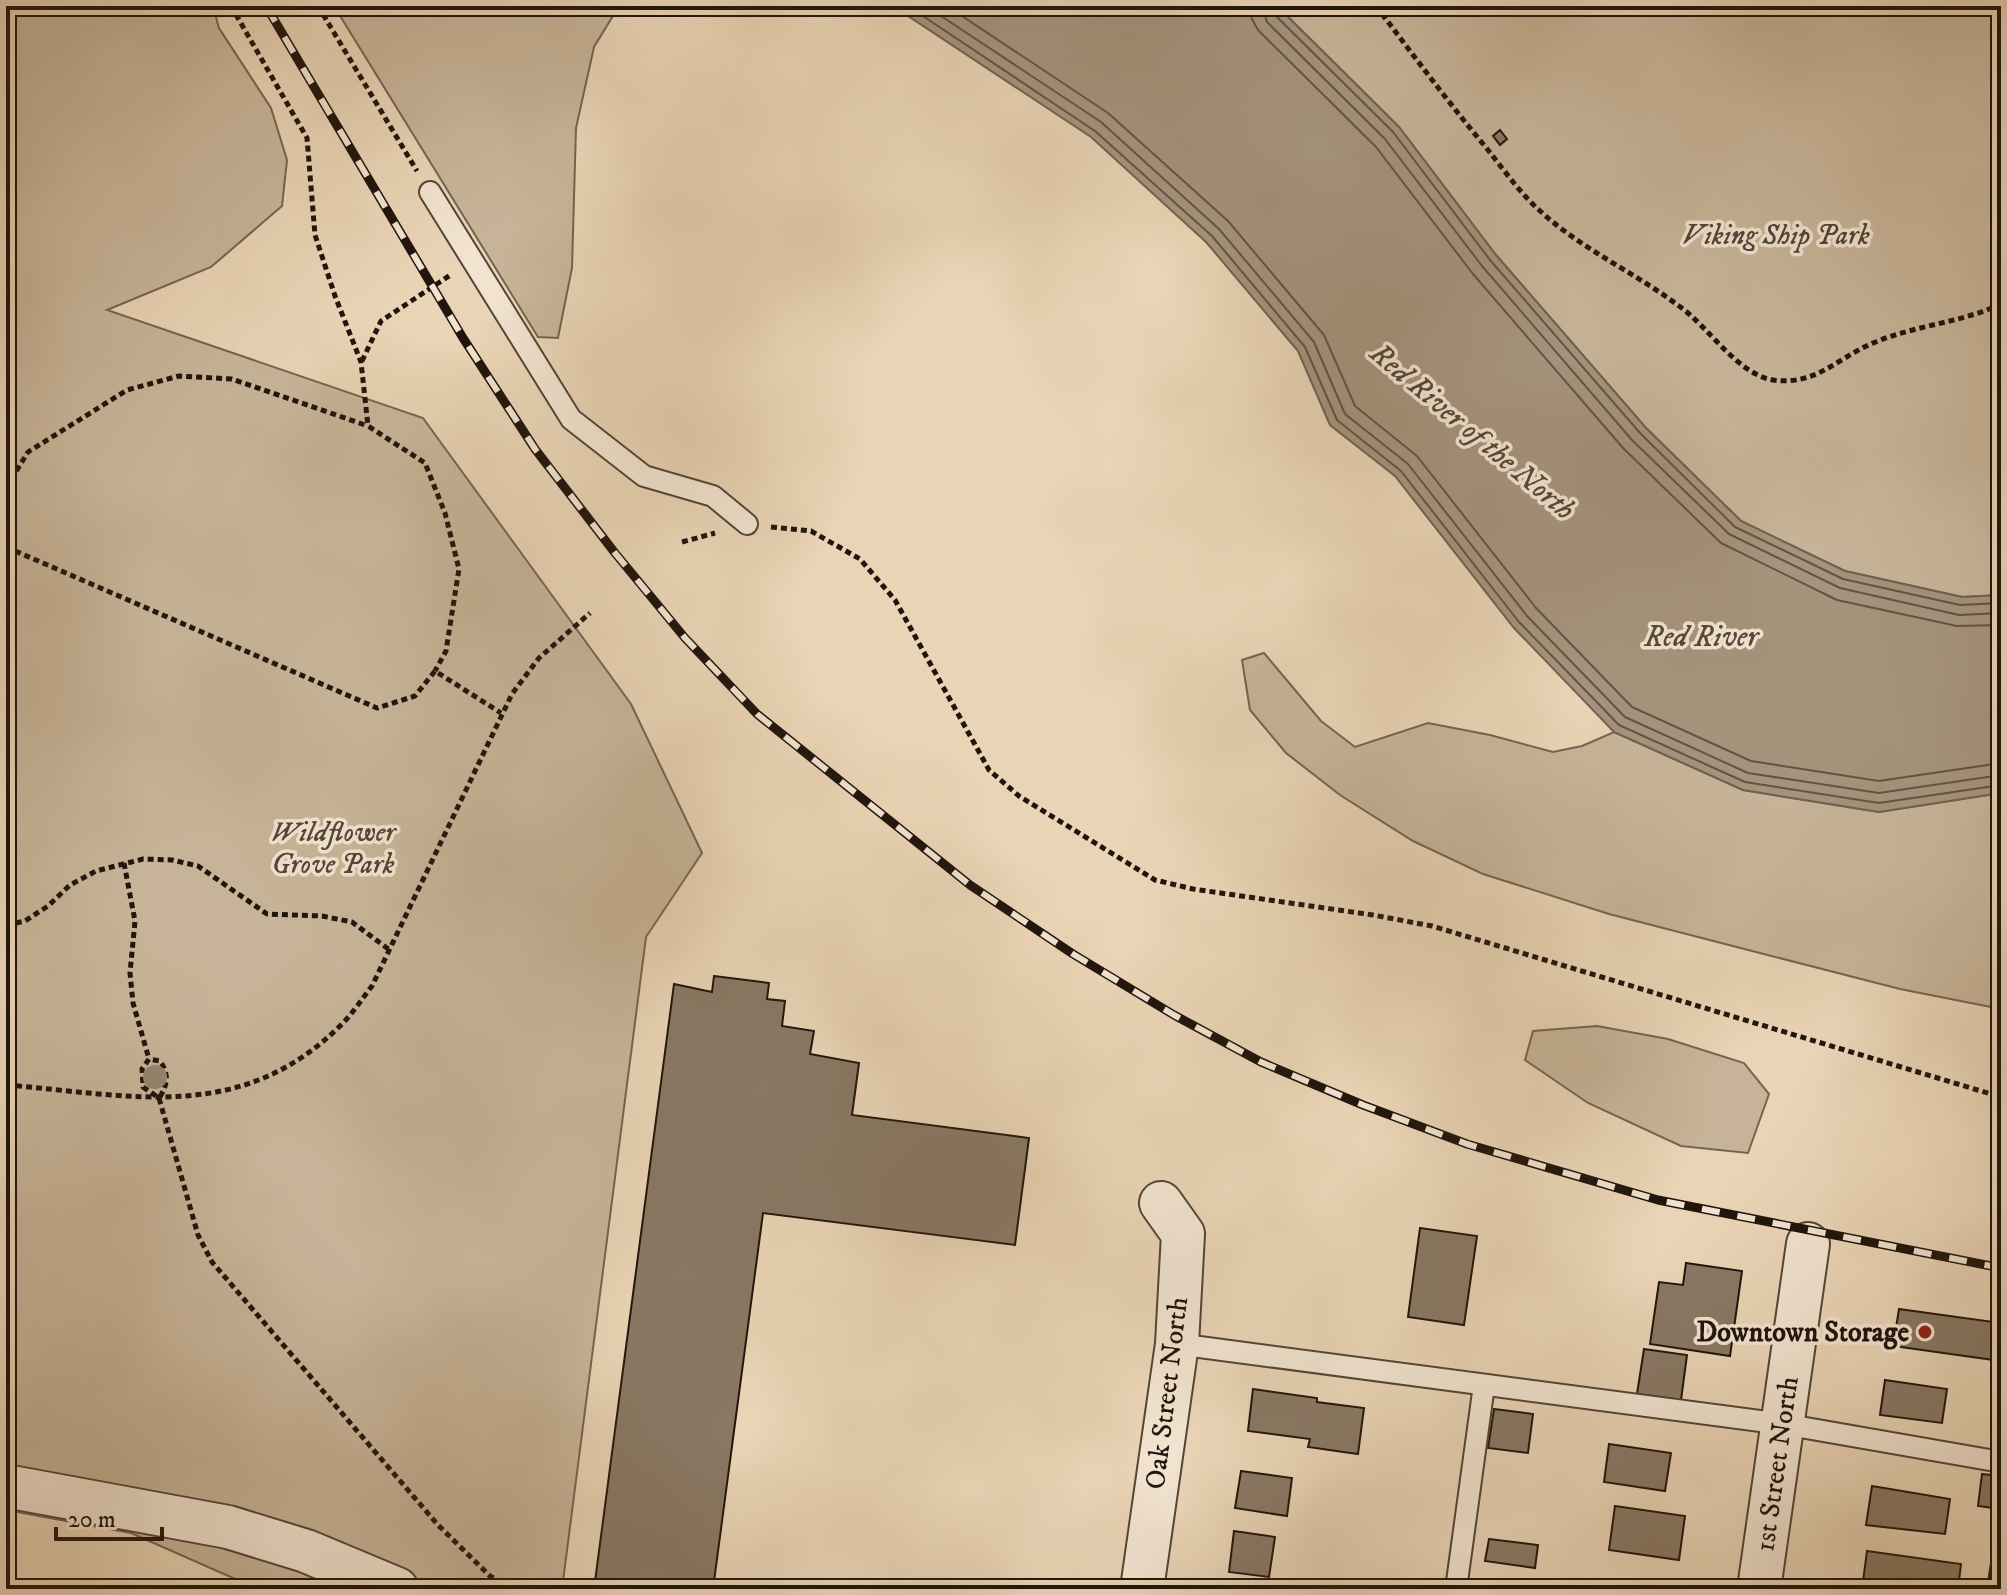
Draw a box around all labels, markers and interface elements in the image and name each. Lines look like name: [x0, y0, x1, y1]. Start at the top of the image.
park label: Viking Ship Park: [1682, 218, 1870, 253]
water label: Red River of the North: [1361, 335, 1582, 529]
water label: Red River: [1643, 619, 1760, 656]
park label: Wildflower Grove Park: [271, 815, 397, 882]
street label: Oak Street North: [1138, 1294, 1196, 1491]
place label: Downtown Storage: [1696, 1315, 1909, 1350]
marker: Downtown Storage: [1916, 1323, 1934, 1341]
street label: 1st Street North: [1747, 1374, 1807, 1554]
scale bar: [56, 1491, 162, 1541]
text: 20 m: [68, 1505, 116, 1535]

